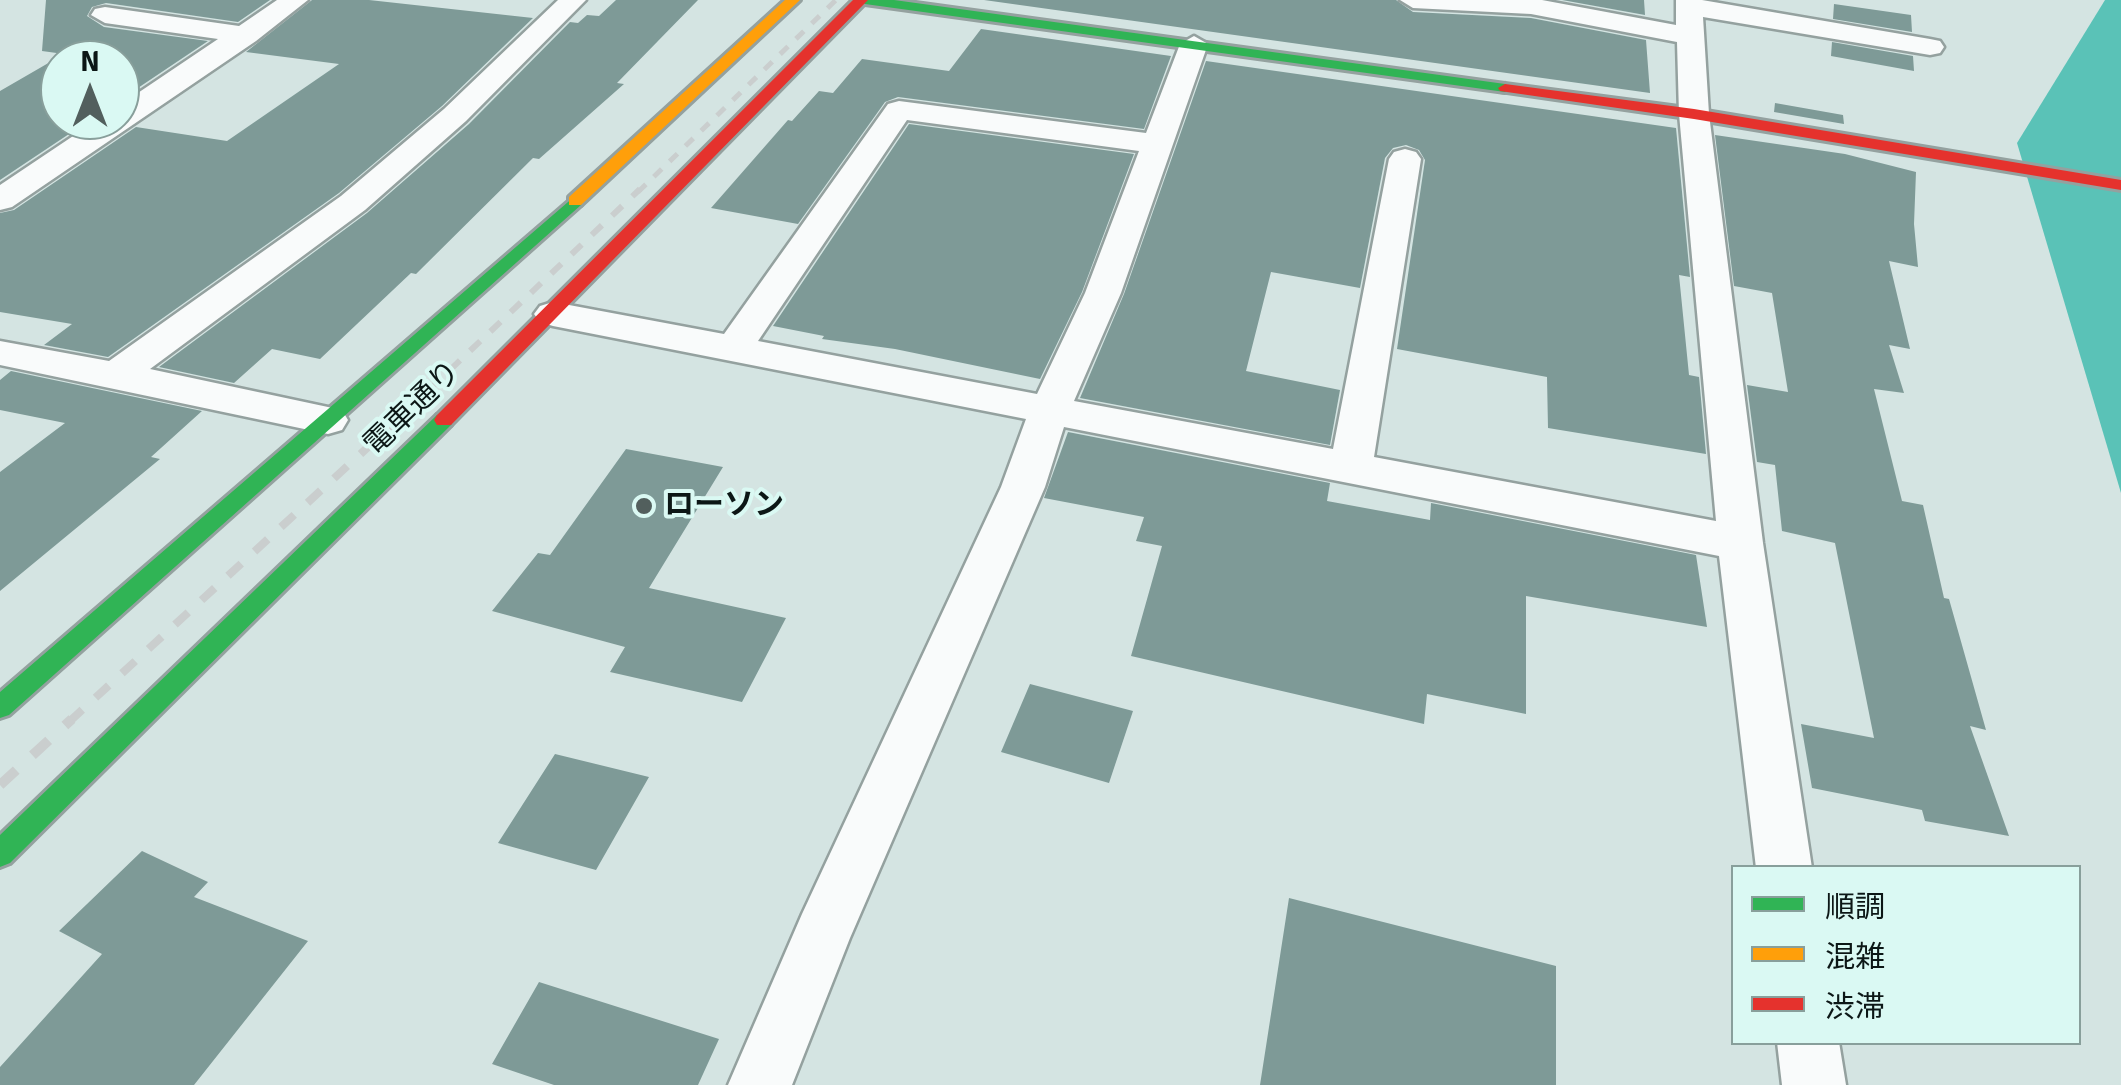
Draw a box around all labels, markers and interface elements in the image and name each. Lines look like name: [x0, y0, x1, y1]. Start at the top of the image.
north arrow: [40, 40, 140, 140]
text: N: [80, 45, 100, 79]
street label: 電車通り: [357, 354, 469, 464]
place label: ローソン: [664, 488, 784, 524]
marker: ローソン: [633, 495, 655, 517]
legend: [1731, 865, 2081, 1045]
text: 順調: [1825, 889, 1885, 926]
text: 混雑: [1825, 939, 1885, 976]
text: 渋滞: [1825, 989, 1885, 1026]

